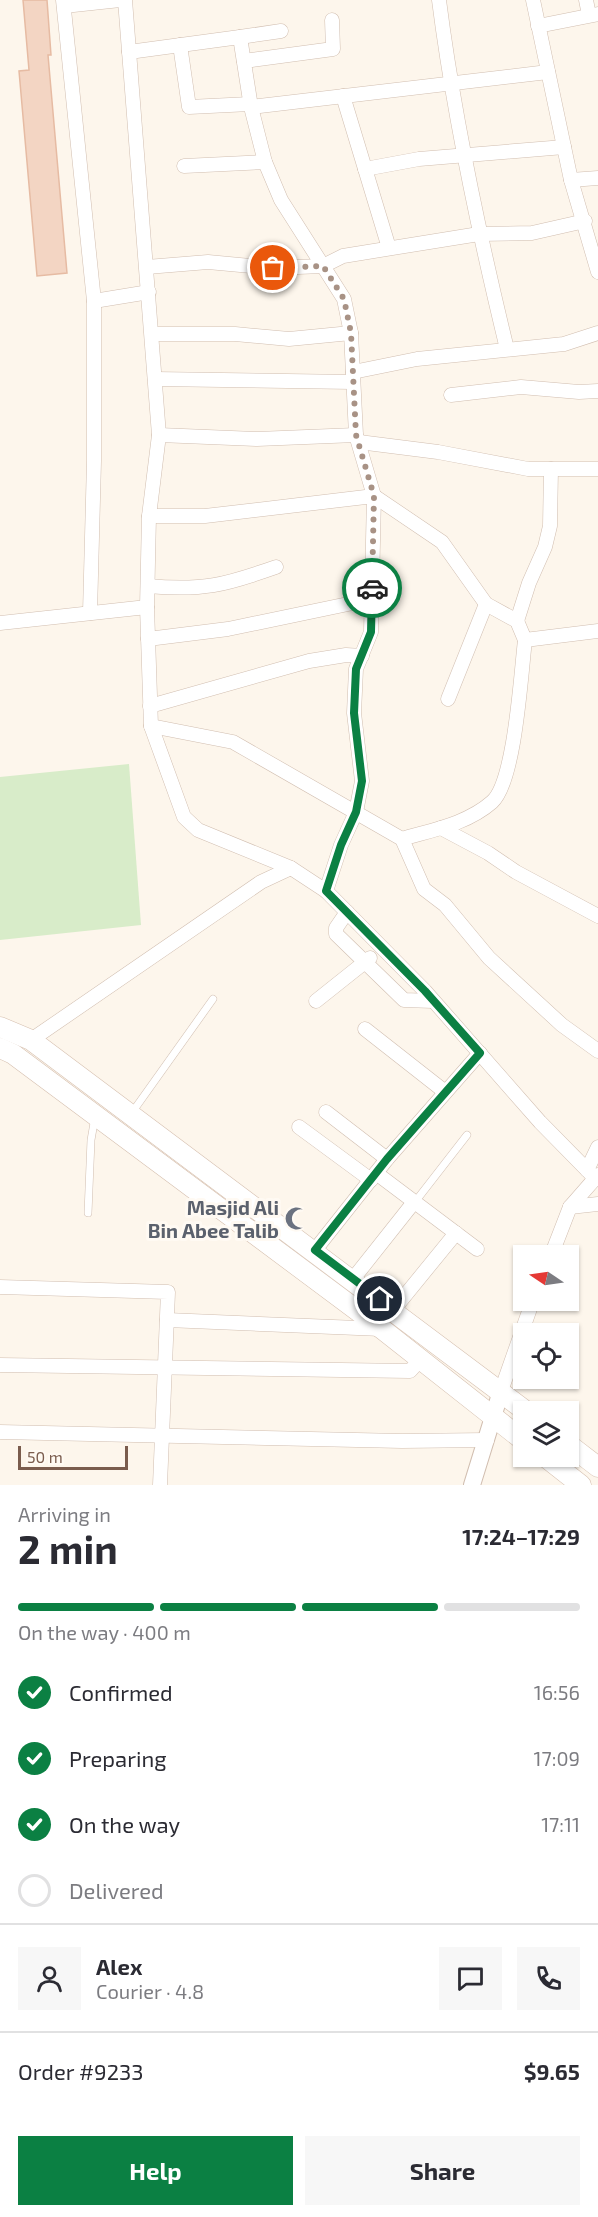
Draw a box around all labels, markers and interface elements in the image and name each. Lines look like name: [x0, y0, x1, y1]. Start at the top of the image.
pin: [247, 242, 298, 293]
icon: bag: [256, 251, 289, 284]
courier: [342, 558, 402, 618]
icon: car: [356, 572, 389, 605]
place label: Masjid Ali Bin Abee Talib: [148, 1195, 279, 1242]
mosque icon: Masjid Ali Bin Abee Talib: [284, 1206, 310, 1232]
north arrow: [513, 1245, 579, 1311]
map controls: [513, 1245, 579, 1467]
pin: [354, 1273, 405, 1324]
icon: home: [363, 1282, 396, 1315]
button: locate: [513, 1323, 579, 1389]
button: layers: [513, 1401, 579, 1467]
scale bar: [18, 1443, 128, 1470]
text: 50 m: [27, 1447, 63, 1466]
text: Arriving in: [18, 1502, 111, 1526]
text: 17:24–17:29: [462, 1523, 580, 1549]
text: 2 min: [18, 1525, 118, 1572]
text: On the way · 400 m: [18, 1620, 191, 1644]
icon: check: [18, 1676, 51, 1709]
text: Confirmed: [69, 1679, 173, 1705]
text: 16:56: [534, 1680, 580, 1704]
icon: check: [18, 1742, 51, 1775]
text: Preparing: [69, 1745, 167, 1771]
text: 17:09: [534, 1746, 580, 1770]
icon: check: [18, 1808, 51, 1841]
text: On the way: [69, 1811, 180, 1837]
text: 17:11: [541, 1812, 580, 1836]
text: Delivered: [69, 1877, 164, 1903]
button: person: [18, 1947, 81, 2010]
button: chat: [439, 1947, 502, 2010]
button: phone: [517, 1947, 580, 2010]
text: Alex: [96, 1953, 142, 1979]
text: Courier · 4.8: [96, 1979, 204, 2003]
text: Order #9233: [18, 2058, 143, 2084]
text: $9.65: [524, 2058, 580, 2084]
button: Help: [18, 2136, 293, 2205]
button: Share: [305, 2136, 580, 2205]

